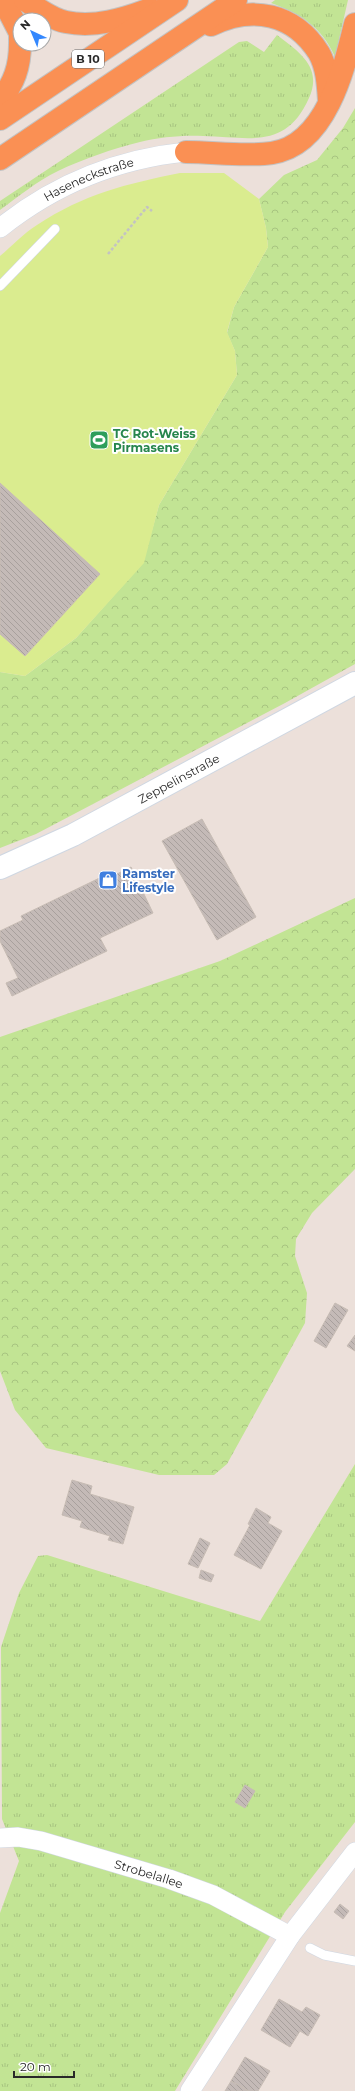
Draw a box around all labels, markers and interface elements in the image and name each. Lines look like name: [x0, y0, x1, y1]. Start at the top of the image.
north arrow: [12, 12, 52, 52]
text: N: [17, 17, 33, 33]
road number: B 10: [72, 50, 104, 68]
street label: Haseneckstraße: [41, 154, 135, 204]
place label: TC Rot-Weiss Pirmasens: [113, 426, 196, 455]
sports icon: TC Rot-Weiss Pirmasens: [88, 429, 110, 451]
street label: Zeppelinstraße: [135, 750, 222, 806]
place label: Ramster Lifestyle: [122, 866, 175, 895]
shop icon: Ramster Lifestyle: [97, 869, 119, 891]
street label: Strobelallee: [113, 1856, 185, 1891]
scale bar: [14, 2053, 74, 2079]
text: 20 m: [20, 2059, 51, 2074]

